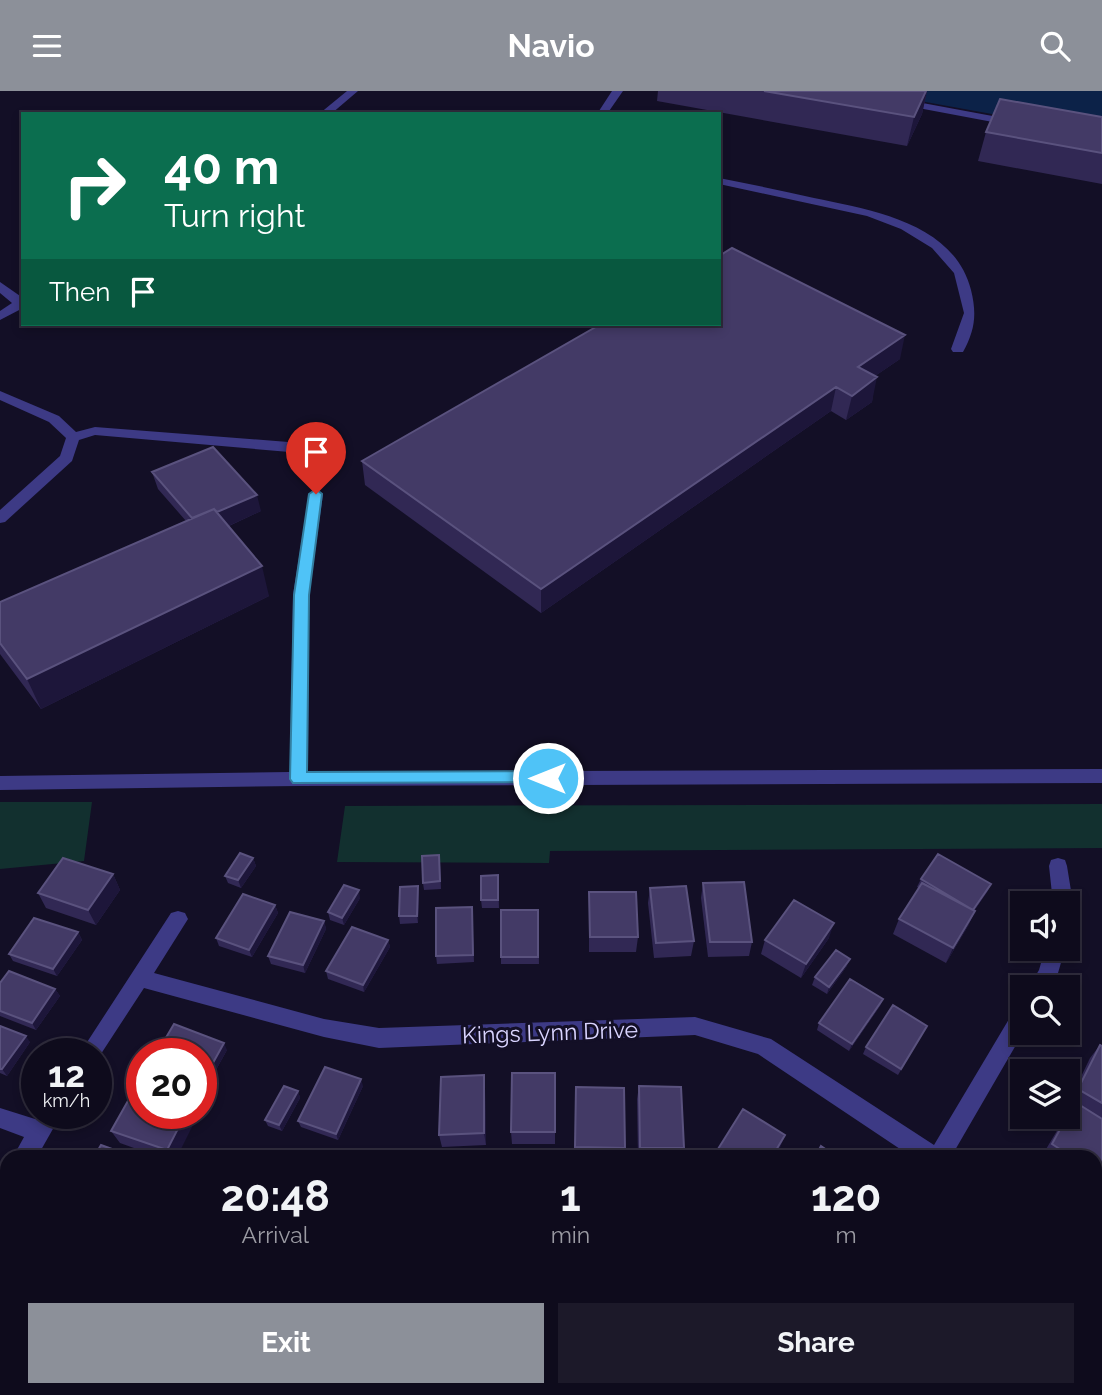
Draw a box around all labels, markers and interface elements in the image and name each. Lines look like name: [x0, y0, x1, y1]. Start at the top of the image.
icon: menu: [28, 27, 66, 65]
text: Navio: [507, 27, 595, 64]
icon: search: [1036, 27, 1074, 65]
text: 40 m: [164, 138, 279, 195]
icon: right: [49, 140, 140, 231]
text: Turn right: [164, 197, 305, 234]
icon: arrive: [124, 273, 162, 311]
text: Then: [49, 277, 110, 307]
pin: [286, 422, 346, 494]
icon: arrive: [297, 433, 335, 471]
position arrow: [511, 741, 585, 815]
map controls: [1010, 891, 1080, 1129]
button: sound: [1010, 891, 1080, 961]
button: search: [1010, 975, 1080, 1045]
street label: Kings Lynn Drive: [462, 1015, 638, 1049]
speed limit sign: 20: [126, 1038, 217, 1129]
text: 12: [48, 1054, 85, 1095]
button: layers: [1010, 1059, 1080, 1129]
text: km/h: [43, 1090, 90, 1111]
text: 20:48: [221, 1172, 330, 1221]
text: 1: [560, 1172, 581, 1221]
text: 120: [811, 1172, 881, 1221]
text: Arrival: [242, 1221, 309, 1248]
text: min: [551, 1221, 590, 1248]
text: m: [836, 1221, 857, 1248]
button: Exit: [28, 1303, 544, 1383]
button: Share: [558, 1303, 1074, 1383]

